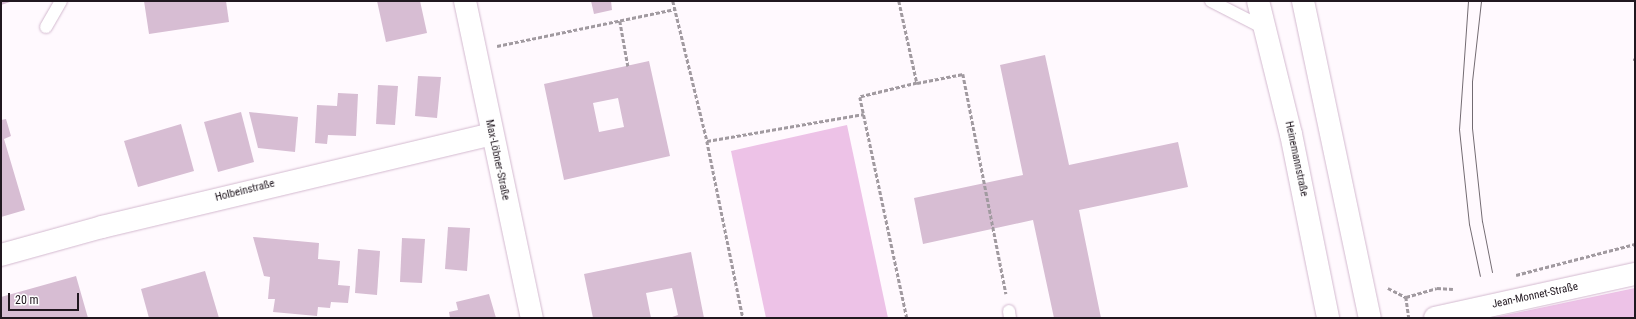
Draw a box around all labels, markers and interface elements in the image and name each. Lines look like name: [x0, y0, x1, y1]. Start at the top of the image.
street label: Max-Löbner-Straße: [482, 118, 512, 202]
street label: Heinemannstraße: [1282, 120, 1310, 198]
street label: Holbeinstraße: [214, 177, 276, 205]
street label: Jean-Monnet-Straße: [1491, 280, 1579, 312]
scale bar: [10, 285, 81, 311]
text: 20 m: [15, 293, 39, 307]

